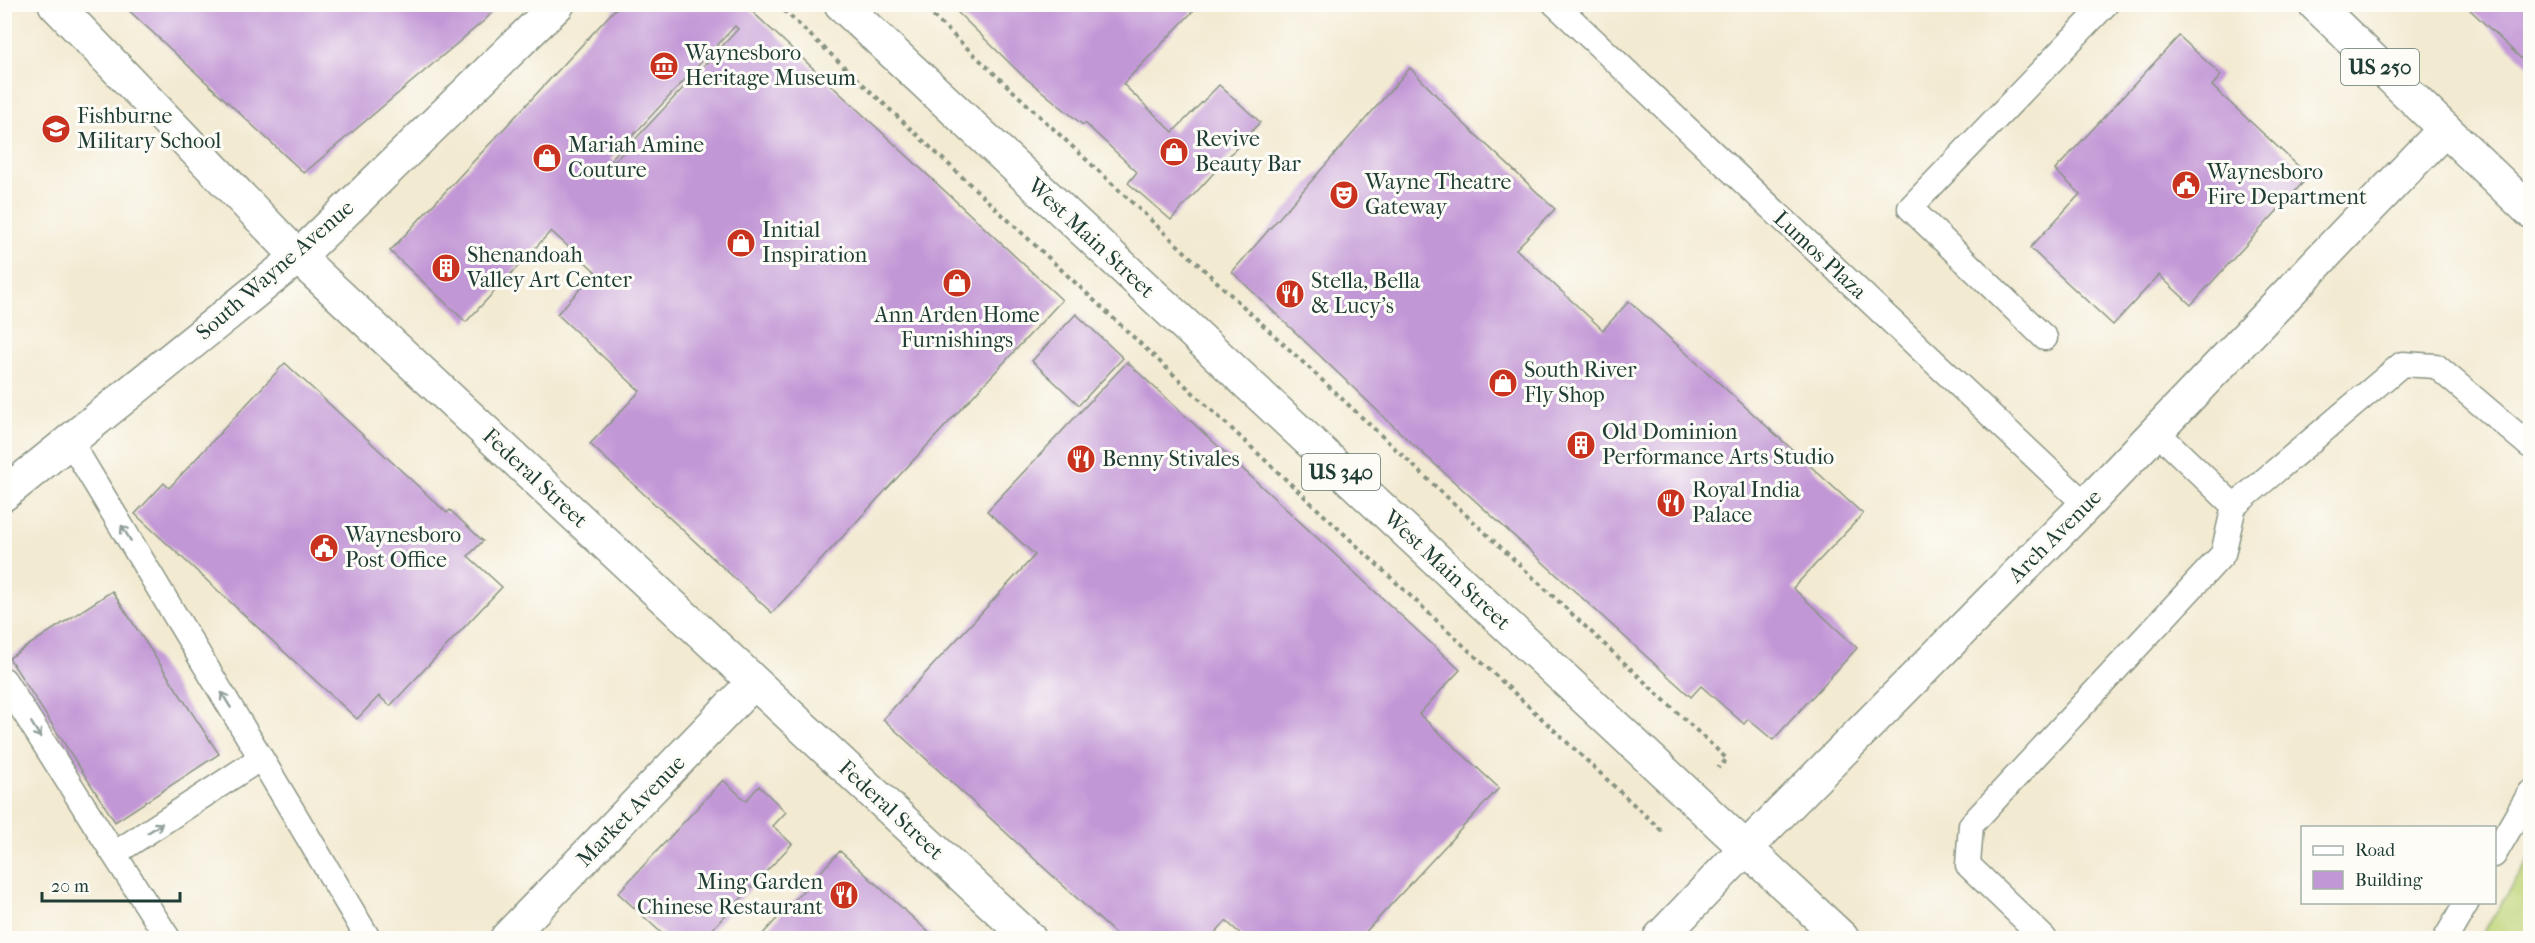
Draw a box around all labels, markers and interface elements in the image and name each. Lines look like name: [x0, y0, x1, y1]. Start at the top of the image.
place label: Waynesboro Heritage Museum: [684, 40, 857, 91]
road number: US 250: [2341, 49, 2419, 85]
museum icon: Waynesboro Heritage Museum: [648, 50, 680, 82]
place label: Fishburne Military School: [77, 103, 221, 154]
school or university icon: Fishburne Military School: [40, 113, 72, 145]
place label: Revive Beauty Bar: [1195, 126, 1301, 177]
place label: Mariah Amine Couture: [568, 132, 704, 183]
shop icon: Revive Beauty Bar: [1158, 136, 1190, 168]
shop icon: Mariah Amine Couture: [531, 142, 563, 174]
place label: Waynesboro Fire Department: [2206, 159, 2367, 210]
place label: Wayne Theatre Gateway: [1364, 169, 1511, 220]
public building icon: Waynesboro Fire Department: [2170, 169, 2202, 201]
street label: West Main Street: [1021, 172, 1160, 304]
theatre icon: Wayne Theatre Gateway: [1328, 179, 1360, 211]
street label: South Wayne Avenue: [191, 194, 359, 346]
street label: Lumos Plaza: [1768, 205, 1872, 305]
place label: Initial Inspiration: [762, 217, 868, 268]
shop icon: Initial Inspiration: [725, 227, 757, 259]
place label: Shenandoah Valley Art Center: [466, 242, 632, 293]
building icon: Shenandoah Valley Art Center: [430, 252, 462, 284]
shop icon: Ann Arden Home Furnishings: [941, 267, 973, 299]
place label: Stella, Bella & Lucy's: [1311, 268, 1421, 319]
restaurant icon: Stella, Bella & Lucy's: [1274, 278, 1306, 310]
place label: Ann Arden Home Furnishings: [873, 302, 1040, 353]
place label: South River Fly Shop: [1524, 357, 1637, 408]
shop icon: South River Fly Shop: [1487, 367, 1519, 399]
place label: Old Dominion Performance Arts Studio: [1602, 419, 1834, 470]
street label: Federal Street: [477, 423, 593, 533]
building icon: Old Dominion Performance Arts Studio: [1565, 429, 1597, 461]
restaurant icon: Benny Stivales: [1065, 443, 1097, 475]
place label: Benny Stivales: [1102, 446, 1240, 472]
road number: US 340: [1302, 454, 1380, 490]
place label: Royal India Palace: [1692, 477, 1801, 528]
street label: Arch Avenue: [2002, 484, 2107, 589]
restaurant icon: Royal India Palace: [1655, 487, 1687, 519]
street label: West Main Street: [1377, 504, 1516, 636]
place label: Waynesboro Post Office: [344, 522, 461, 573]
one-way arrow: [119, 525, 131, 542]
public building icon: Waynesboro Post Office: [308, 532, 340, 564]
one-way arrow: [220, 692, 232, 709]
one-way arrow: [30, 721, 42, 738]
street label: Market Avenue: [571, 750, 691, 872]
street label: Federal Street: [833, 755, 949, 865]
one-way arrow: [146, 821, 163, 834]
legend: [2301, 826, 2496, 904]
text: Road: [2355, 840, 2395, 861]
scale bar: [42, 865, 180, 903]
place label: Ming Garden Chinese Restaurant: [637, 869, 823, 920]
text: Building: [2355, 870, 2423, 891]
text: 20 m: [51, 876, 89, 897]
restaurant icon: Ming Garden Chinese Restaurant: [828, 879, 860, 911]

